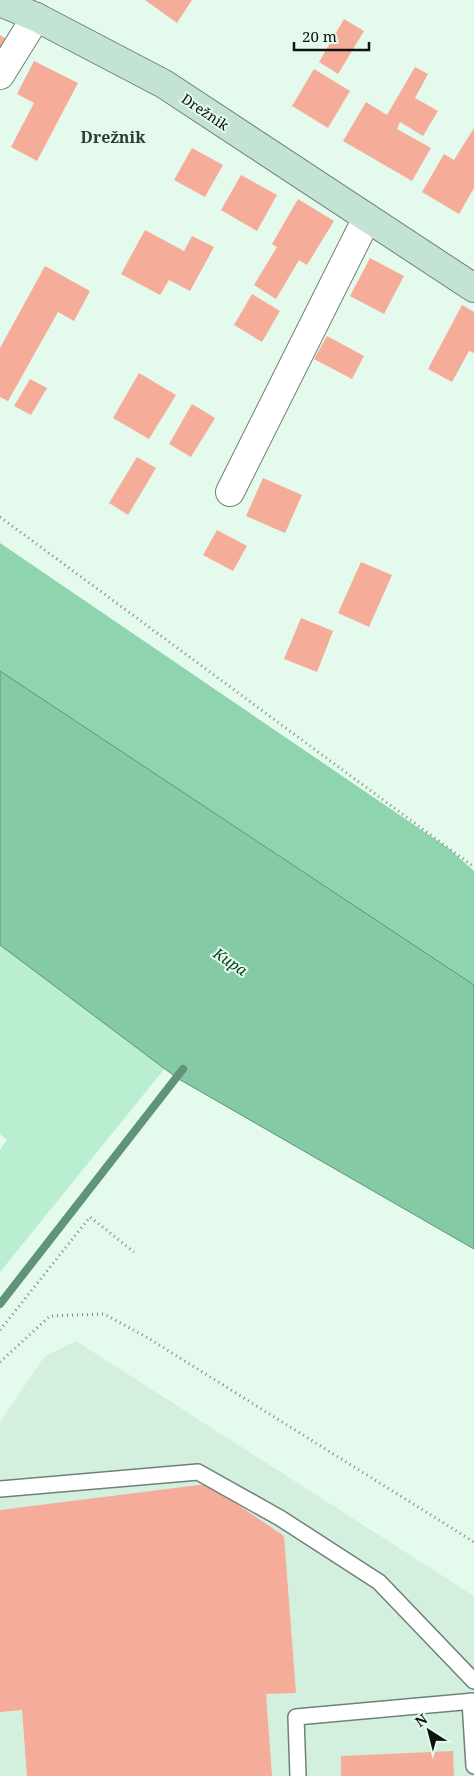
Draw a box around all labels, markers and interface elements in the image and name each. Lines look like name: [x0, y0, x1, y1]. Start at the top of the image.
scale bar: [294, 20, 369, 52]
text: 20 m: [302, 26, 337, 46]
street label: Drežnik: [178, 89, 233, 135]
district label: Drežnik: [81, 126, 146, 148]
water label: Kupa: [209, 942, 252, 980]
north arrow: [404, 1706, 454, 1756]
text: N: [411, 1709, 431, 1731]

